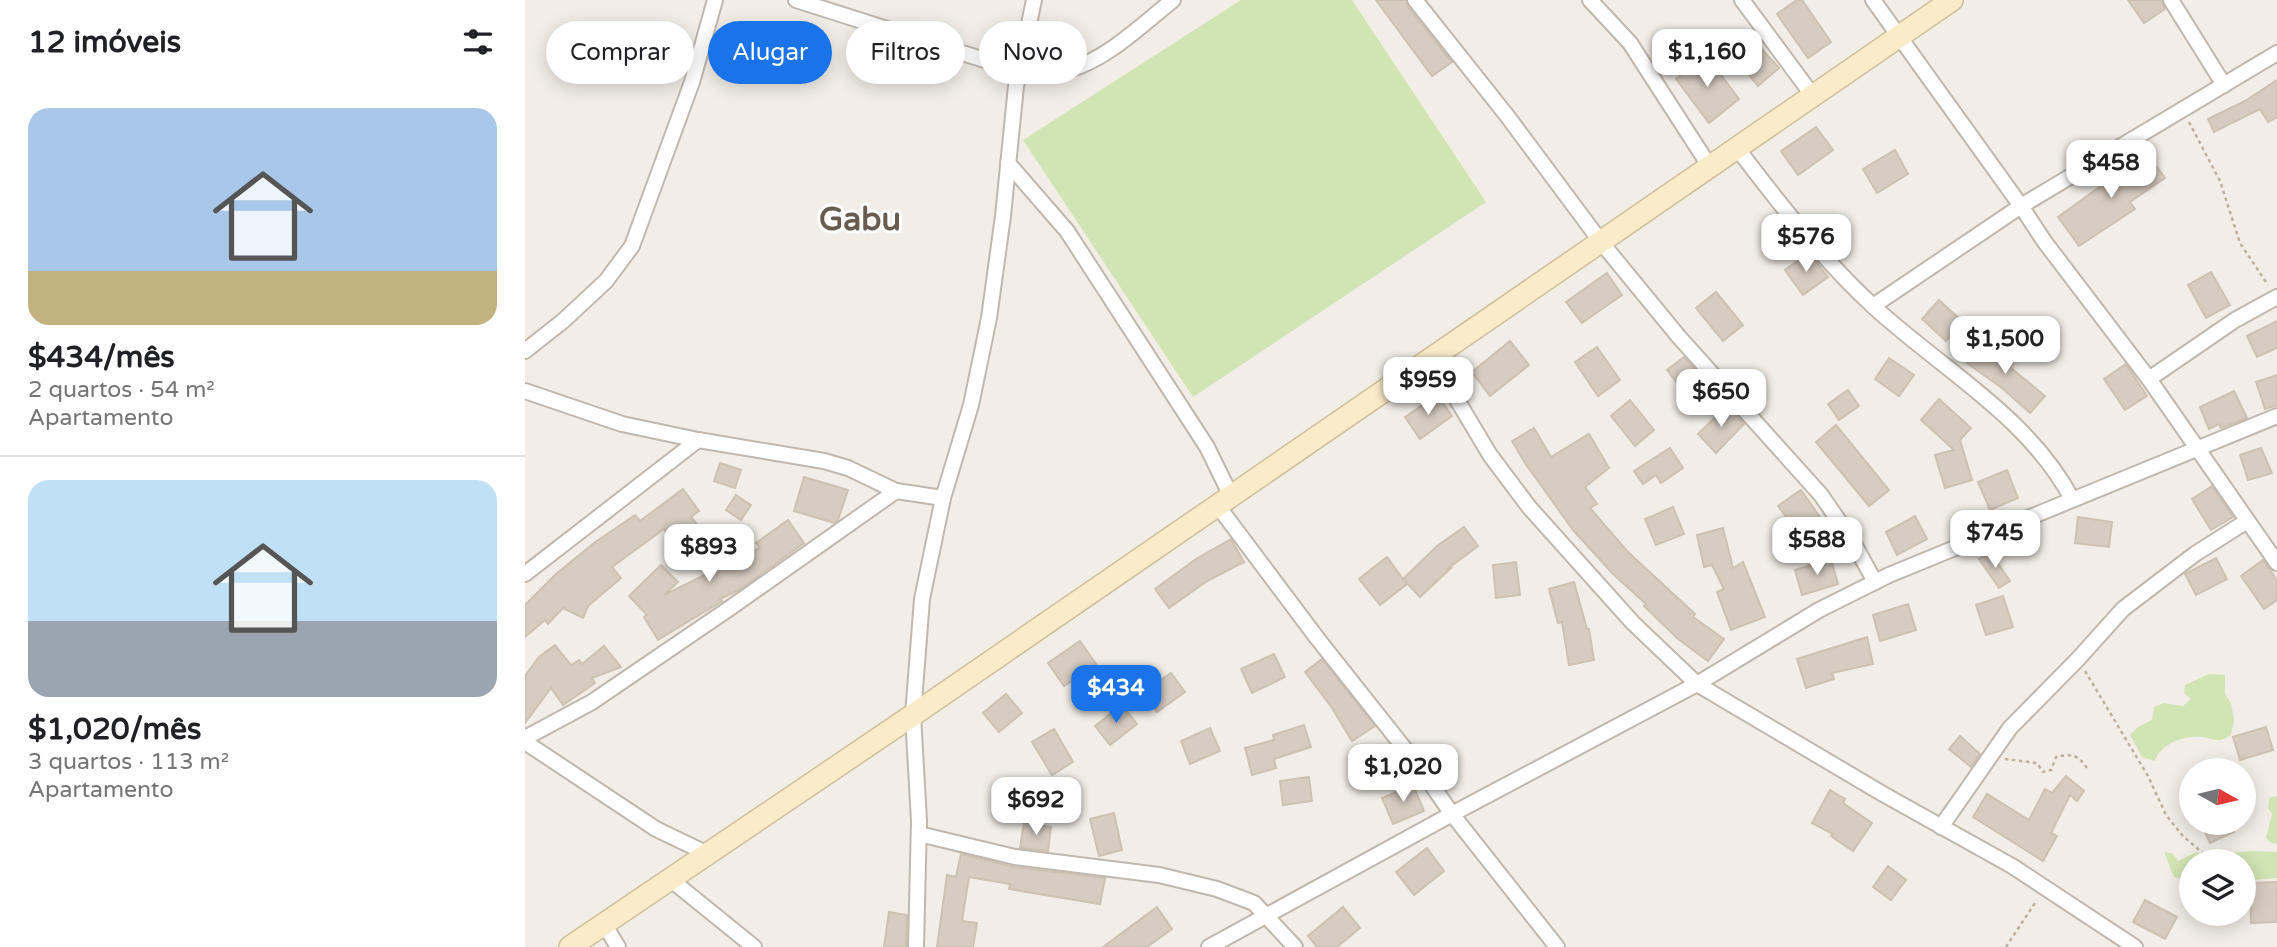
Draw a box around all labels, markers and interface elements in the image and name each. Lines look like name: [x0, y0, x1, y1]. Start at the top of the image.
chip: Comprar: [546, 21, 694, 84]
chip: Alugar: [708, 21, 832, 84]
chip: Filtros: [846, 21, 965, 84]
chip: Novo: [979, 21, 1087, 84]
icon: filters: [459, 23, 497, 61]
text: 12 imóveis: [28, 24, 181, 61]
pin: $1,160: [1650, 29, 1764, 89]
text: $1,160: [1668, 38, 1746, 66]
pin: $458: [2070, 140, 2152, 200]
text: $458: [2082, 149, 2140, 177]
icon: home: [200, 153, 326, 279]
district label: Gabu: [819, 201, 901, 239]
pin: $576: [1765, 215, 1847, 274]
text: $576: [1777, 223, 1835, 251]
pin: $1,500: [1948, 316, 2062, 376]
text: $1,500: [1966, 325, 2044, 353]
text: $434/mês: [28, 339, 175, 376]
pin: $959: [1387, 358, 1469, 417]
text: $959: [1399, 366, 1457, 394]
pin: $650: [1680, 370, 1762, 429]
text: 2 quartos · 54 m²: [28, 376, 215, 404]
text: $650: [1692, 378, 1750, 406]
text: Apartamento: [28, 404, 173, 432]
pin: $745: [1954, 510, 2036, 570]
pin: $588: [1776, 518, 1858, 577]
text: $745: [1966, 519, 2024, 547]
pin: $893: [668, 524, 750, 584]
icon: home: [200, 525, 326, 651]
text: $588: [1788, 526, 1846, 554]
text: $893: [680, 533, 738, 561]
pin: $434: [1075, 666, 1157, 725]
text: $434: [1087, 674, 1145, 702]
text: $1,020/mês: [28, 711, 201, 748]
pin: $1,020: [1346, 744, 1460, 804]
text: 3 quartos · 113 m²: [28, 748, 229, 776]
text: $1,020: [1364, 753, 1442, 781]
north arrow: [2179, 758, 2256, 835]
map controls: [2179, 758, 2256, 926]
text: Apartamento: [28, 776, 173, 804]
pin: $692: [995, 778, 1077, 837]
text: $692: [1007, 786, 1065, 814]
button: layers: [2179, 849, 2256, 926]

